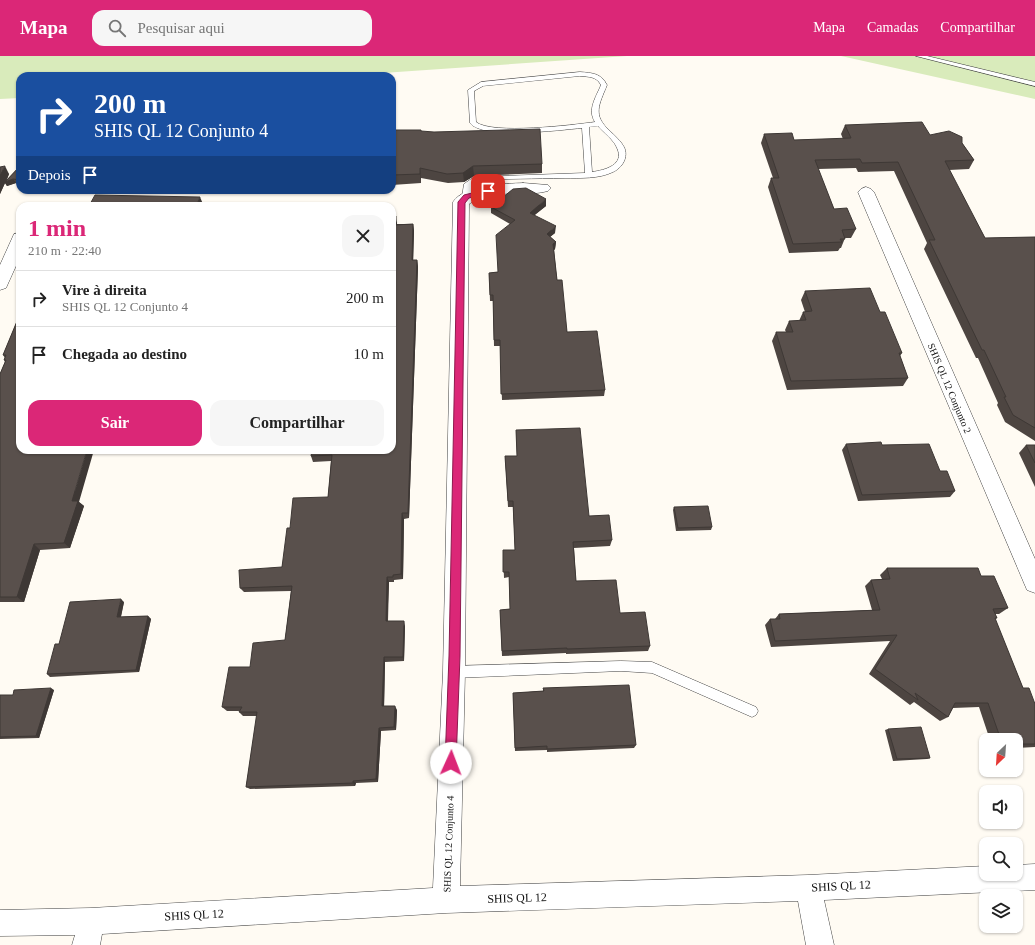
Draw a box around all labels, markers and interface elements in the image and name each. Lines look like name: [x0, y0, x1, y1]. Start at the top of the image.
search box: [92, 10, 372, 46]
text: Mapa: [20, 17, 68, 38]
icon: search: [106, 17, 128, 39]
text: Pesquisar aqui: [138, 20, 225, 36]
text: Mapa: [813, 20, 845, 35]
text: Camadas: [867, 20, 918, 35]
text: Compartilhar: [940, 20, 1015, 35]
icon: right: [28, 88, 80, 140]
text: 200 m: [94, 88, 166, 119]
text: SHIS QL 12 Conjunto 4: [94, 121, 268, 141]
icon: arrive: [79, 164, 101, 186]
text: Depois: [28, 167, 71, 183]
pin: [471, 174, 505, 208]
icon: arrive: [477, 180, 499, 202]
text: 1 min: [28, 215, 86, 241]
button: close: [342, 215, 384, 257]
text: 210 m · 22:40: [28, 243, 101, 258]
text: Vire à direita: [62, 282, 147, 298]
icon: right: [28, 288, 50, 310]
text: 200 m: [346, 290, 384, 306]
text: SHIS QL 12 Conjunto 4: [62, 299, 188, 314]
street label: SHIS QL 12 Conjunto 2: [926, 341, 974, 435]
icon: arrive: [28, 344, 50, 366]
text: Chegada ao destino: [62, 346, 187, 362]
text: 10 m: [354, 346, 384, 362]
button: Sair: [28, 400, 202, 446]
button: Compartilhar: [210, 400, 384, 446]
north arrow: [979, 733, 1023, 777]
map controls: [979, 733, 1023, 933]
position arrow: [430, 742, 472, 784]
button: sound: [979, 785, 1023, 829]
street label: SHIS QL 12 Conjunto 4: [441, 795, 456, 893]
button: search: [979, 837, 1023, 881]
street label: SHIS QL 12: [811, 877, 871, 895]
button: layers: [979, 889, 1023, 933]
street label: SHIS QL 12: [487, 890, 547, 906]
street label: SHIS QL 12: [164, 906, 224, 924]

